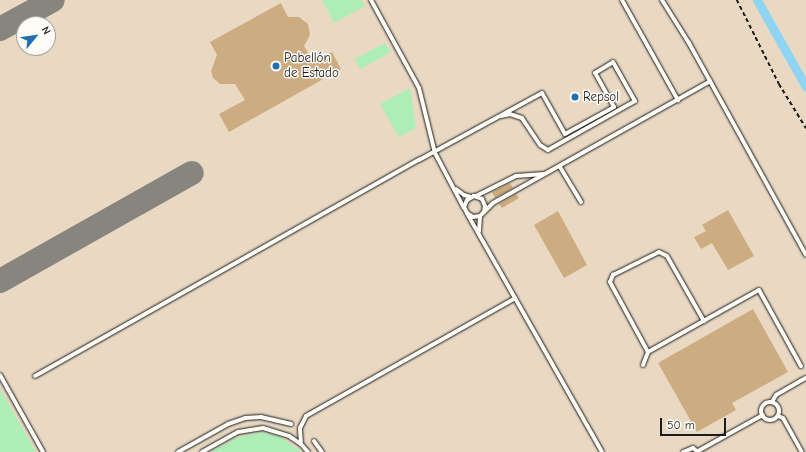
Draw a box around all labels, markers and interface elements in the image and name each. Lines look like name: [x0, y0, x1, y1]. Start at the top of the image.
north arrow: [16, 16, 56, 56]
text: N: [39, 24, 53, 37]
place label: Pabellón de Estado: [284, 51, 339, 82]
marker: Pabellón de Estado: [271, 61, 281, 71]
place label: Repsol: [583, 89, 619, 105]
marker: Repsol: [570, 92, 580, 102]
scale bar: [662, 410, 728, 436]
text: 50 m: [667, 418, 695, 432]

